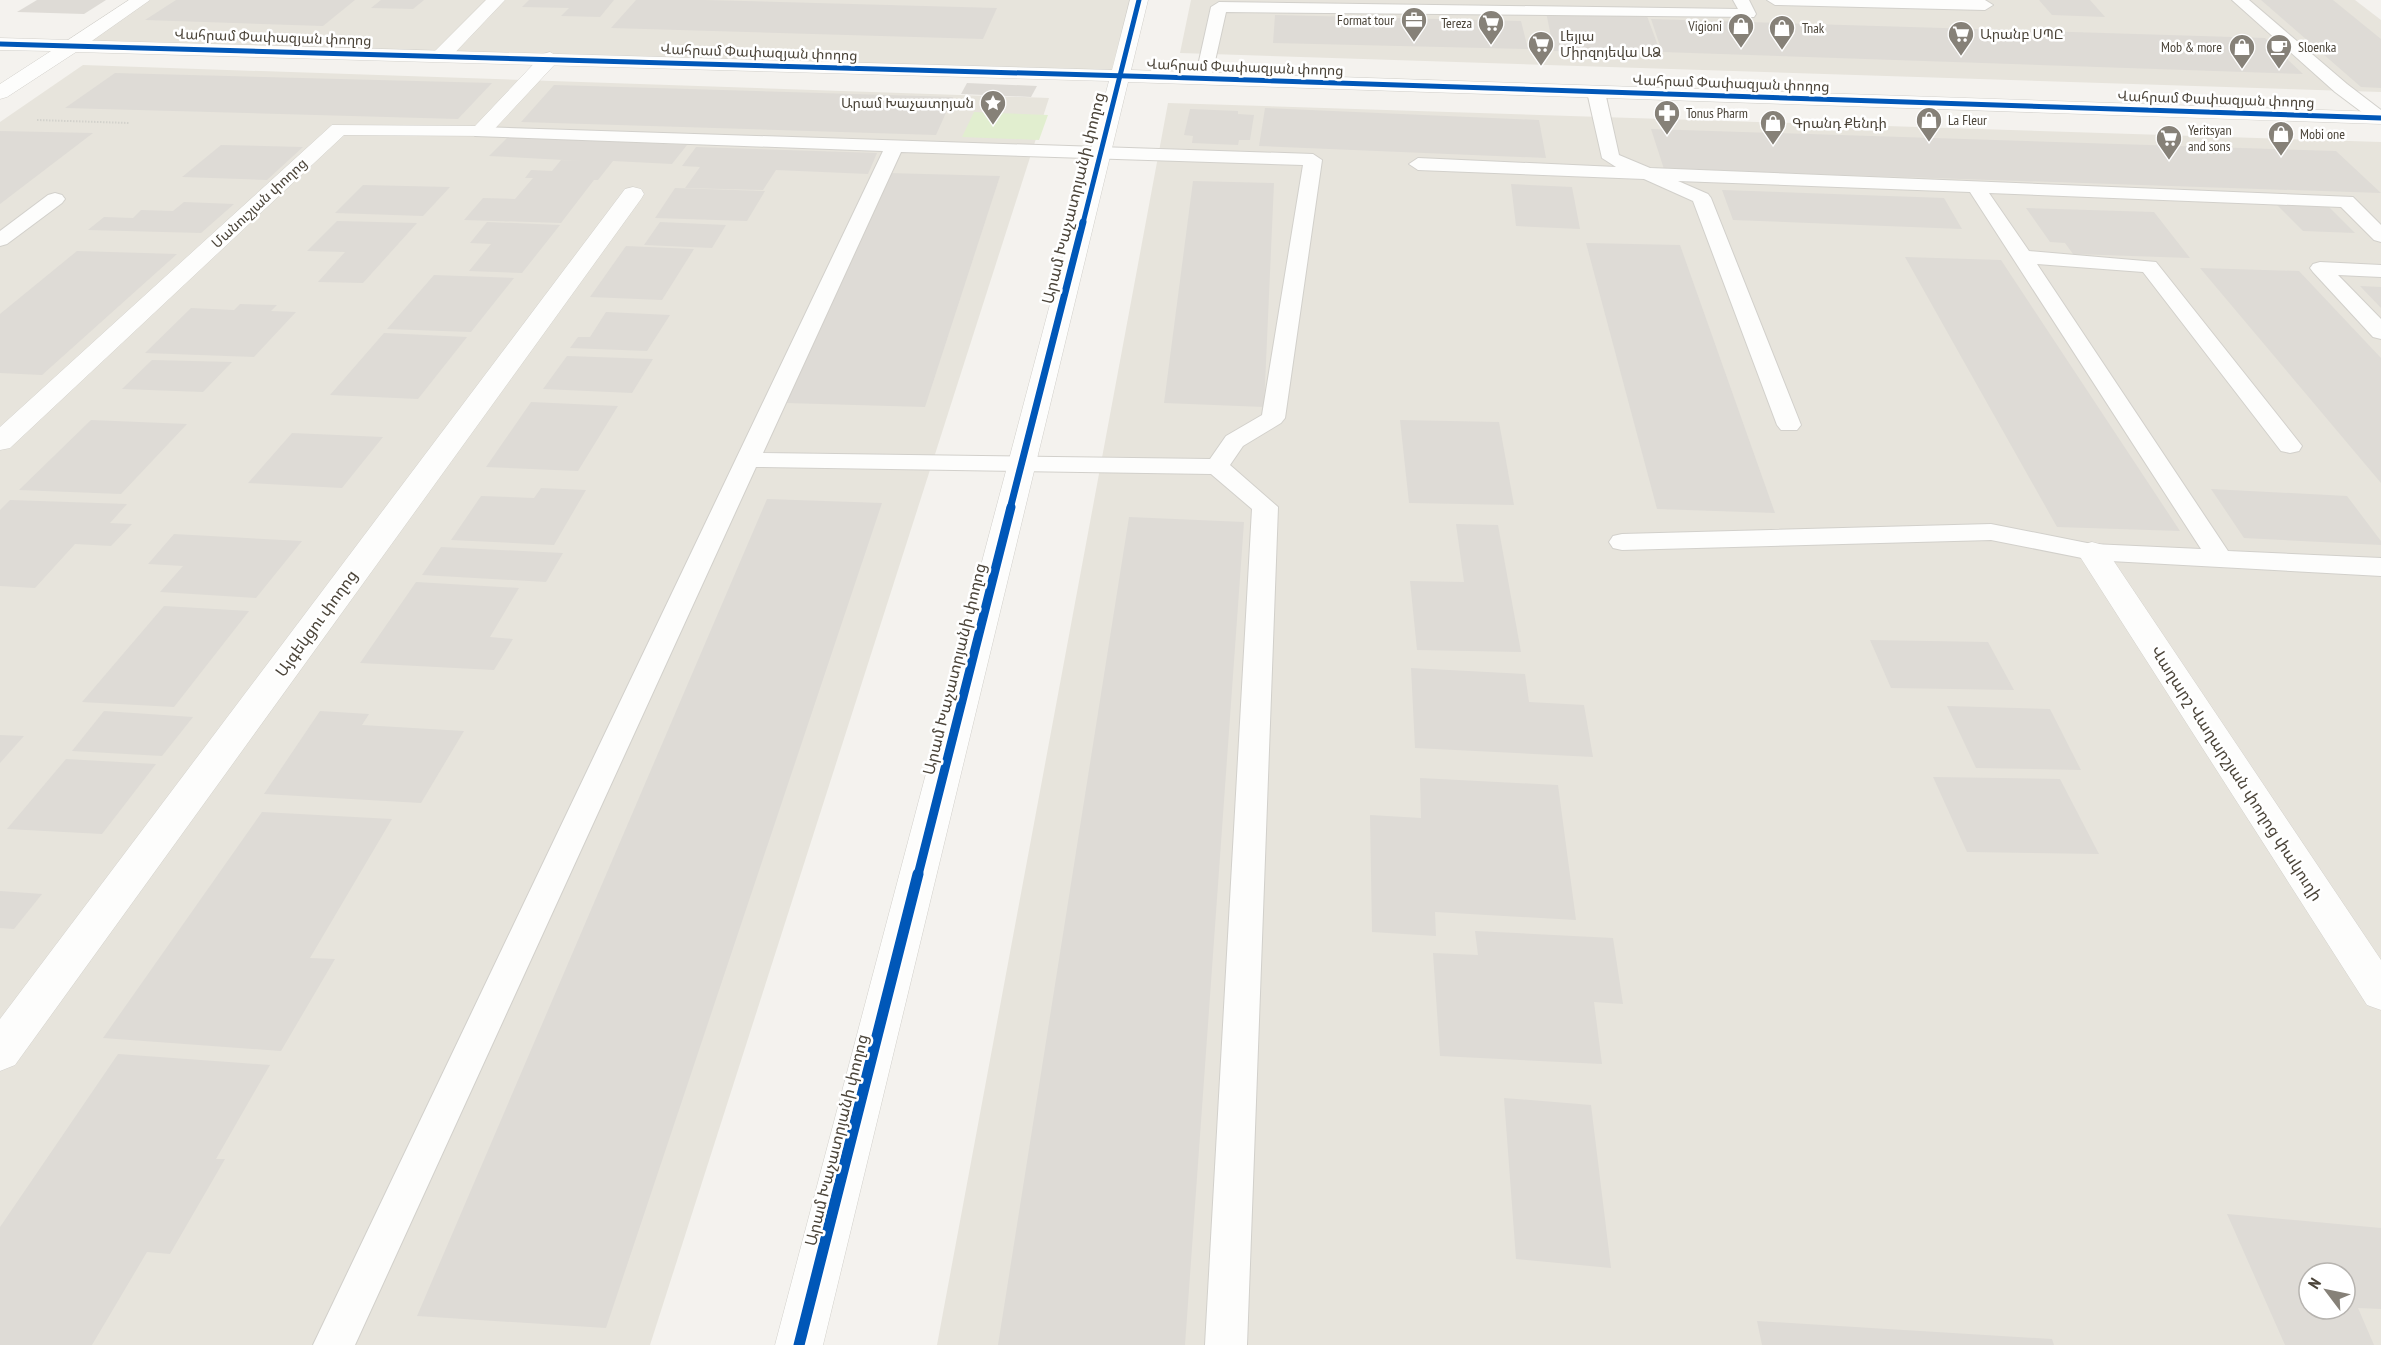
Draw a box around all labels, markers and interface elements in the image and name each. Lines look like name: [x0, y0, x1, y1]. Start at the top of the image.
office icon: Format tour: [1399, 5, 1429, 43]
supermarket icon: Tereza: [1476, 8, 1506, 46]
place label: Format tour: [1337, 11, 1394, 29]
shop icon: Vigioni: [1726, 11, 1756, 49]
shop icon: Tnak: [1767, 13, 1797, 51]
place label: Tereza: [1441, 14, 1472, 32]
place label: Vigioni: [1687, 17, 1722, 35]
place label: Tnak: [1802, 19, 1825, 37]
supermarket icon: Արանբ ՍՊԸ: [1946, 19, 1976, 57]
street label: Վահրամ Փափազյան փողոց: [174, 25, 372, 49]
place label: Արանբ ՍՊԸ: [1980, 25, 2064, 43]
place label: Լեյլա Միրզոյեվա ԱՁ: [1560, 27, 1661, 61]
supermarket icon: Լեյլա Միրզոյեվա ԱՁ: [1526, 29, 1556, 67]
shop icon: Mob & more: [2227, 32, 2257, 70]
cafe icon: Sloenka: [2264, 32, 2294, 70]
place label: Mob & more: [2161, 38, 2222, 56]
place label: Sloenka: [2298, 38, 2336, 56]
street label: Վահրամ Փափազյան փողոց: [660, 40, 858, 64]
street label: Վահրամ Փափազյան փողոց: [1146, 55, 1344, 79]
street label: Վահրամ Փափազյան փողոց: [1632, 71, 1830, 95]
street label: Վահրամ Փափազյան փողոց: [2117, 87, 2315, 111]
place icon: Արամ Խաչատրյան: [978, 88, 1008, 126]
street label: Արամ Խաչատրյանի փողոց: [1037, 90, 1109, 306]
place label: Արամ Խաչատրյան: [841, 94, 974, 112]
pharmacy icon: Tonus Pharm: [1652, 98, 1682, 136]
place label: Tonus Pharm: [1686, 104, 1748, 122]
shop icon: La Fleur: [1914, 105, 1944, 143]
shop icon: Գրանդ Քենդի: [1758, 108, 1788, 146]
place label: La Fleur: [1948, 111, 1987, 129]
place label: Գրանդ Քենդի: [1792, 114, 1887, 132]
shop icon: Mobi one: [2266, 119, 2296, 157]
place label: Yeritsyan and sons: [2188, 121, 2232, 155]
supermarket icon: Yeritsyan and sons: [2154, 123, 2184, 161]
place label: Mobi one: [2300, 125, 2345, 143]
street label: Մանուշյան փողոց: [207, 154, 311, 252]
street label: Արամ Խաչատրյանի փողոց: [918, 561, 990, 777]
street label: Այգեկցու փողոց: [271, 566, 361, 680]
street label: Վաղարշ Վաղարշյան փողոց փակուղի: [2147, 642, 2327, 904]
street label: Արամ Խաչատրյանի փողոց: [800, 1032, 872, 1248]
north arrow: [2297, 1261, 2357, 1321]
text: N: [2304, 1274, 2325, 1292]

